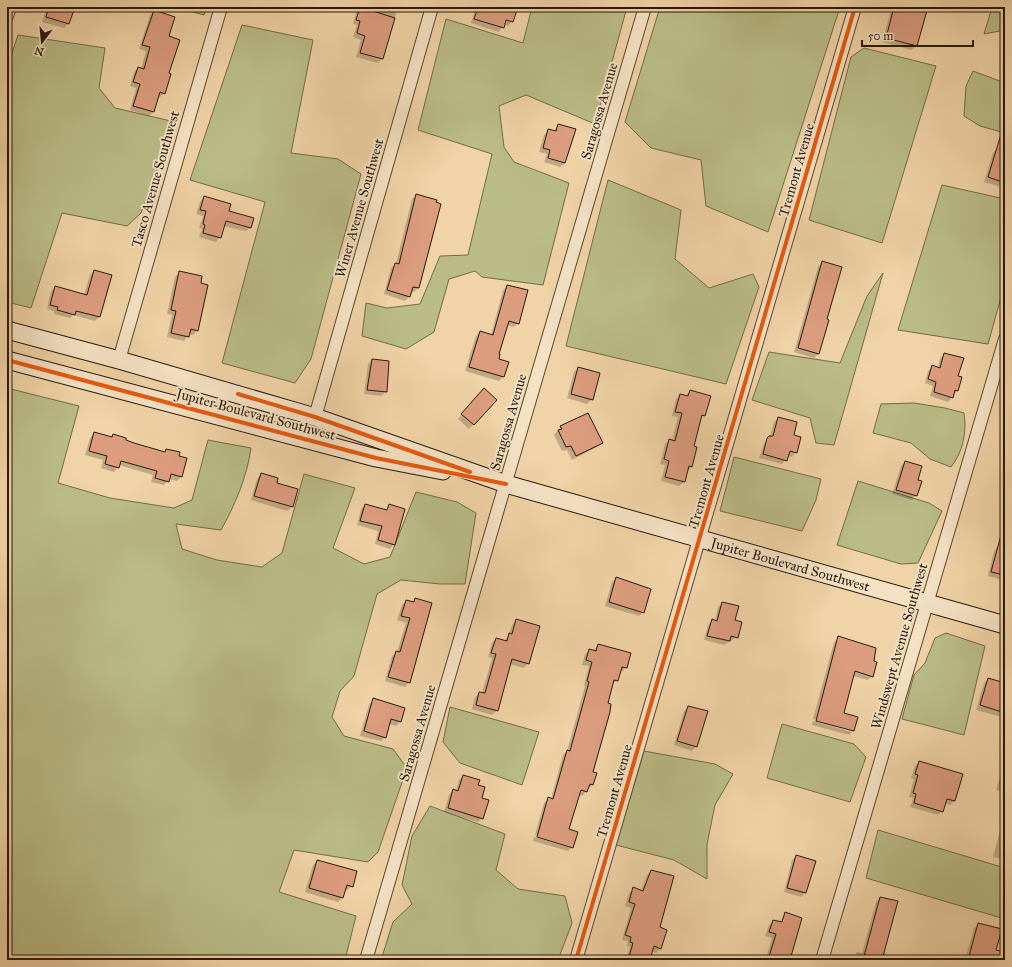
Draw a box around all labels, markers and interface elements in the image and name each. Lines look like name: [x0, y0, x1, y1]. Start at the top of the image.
north arrow: [22, 22, 62, 62]
scale bar: [862, 22, 973, 48]
text: 50 m: [868, 29, 893, 43]
text: N: [32, 43, 46, 59]
street label: Saragossa Avenue: [578, 61, 621, 162]
street label: Tasco Avenue Southwest: [128, 109, 183, 249]
street label: Tremont Avenue: [775, 121, 818, 219]
street label: Winer Avenue Southwest: [331, 137, 388, 280]
street label: Saragossa Avenue: [487, 372, 530, 473]
street label: Jupiter Boulevard Southwest: [172, 385, 337, 445]
street label: Tremont Avenue: [685, 432, 728, 530]
street label: Jupiter Boulevard Southwest: [707, 534, 872, 595]
street label: Windswept Avenue Southwest: [868, 561, 931, 731]
street label: Saragossa Avenue: [396, 683, 439, 784]
street label: Tremont Avenue: [593, 742, 636, 840]

